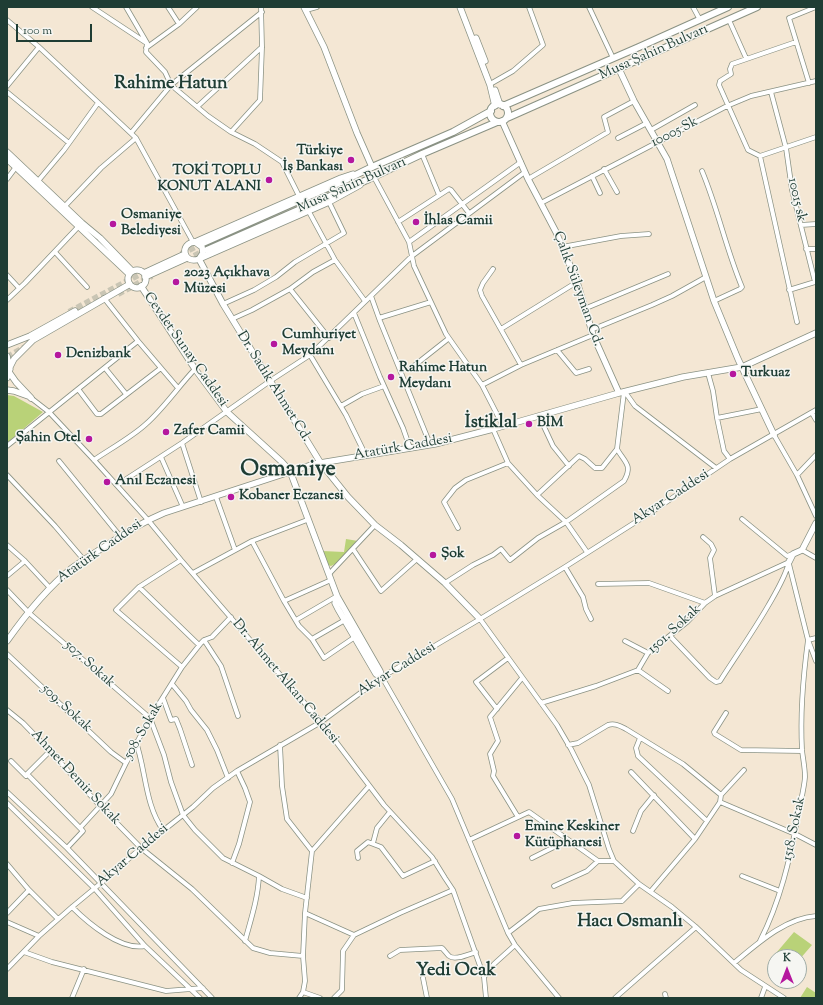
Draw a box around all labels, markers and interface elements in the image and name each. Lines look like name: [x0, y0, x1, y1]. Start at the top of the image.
scale bar: [18, 16, 94, 42]
street label: Musa Şahin Bulvarı: [597, 21, 711, 85]
text: 100 m: [23, 22, 52, 40]
district label: Rahime Hatun: [114, 74, 228, 96]
street label: 10005 Sk: [649, 114, 701, 152]
place label: Türkiye İş Bankası: [283, 144, 343, 176]
street label: Musa Şahin Bulvarı: [295, 154, 409, 218]
marker: Türkiye İş Bankası: [346, 155, 356, 165]
place label: TOKİ TOPLU KONUT ALANI: [157, 164, 261, 196]
marker: TOKİ TOPLU KONUT ALANI: [264, 175, 274, 185]
street label: 10015 sk: [783, 176, 809, 224]
place label: Osmaniye Belediyesi: [121, 208, 182, 240]
place label: İhlas Camii: [424, 214, 493, 230]
marker: İhlas Camii: [411, 217, 421, 227]
marker: Osmaniye Belediyesi: [108, 219, 118, 229]
street label: Çalık Süleyman Cd.: [548, 229, 606, 349]
place label: 2023 Açıkhava Müzesi: [184, 266, 270, 298]
marker: 2023 Açıkhava Müzesi: [171, 277, 181, 287]
street label: Cevdet Sunay Caddesi: [139, 290, 231, 410]
place label: Cumhuriyet Meydanı: [282, 328, 356, 360]
street label: Dr. Sadık Ahmet Cd.: [232, 329, 314, 445]
marker: Cumhuriyet Meydanı: [269, 339, 279, 349]
place label: Denizbank: [66, 347, 131, 363]
marker: Denizbank: [53, 350, 63, 360]
place label: Rahime Hatun Meydanı: [399, 361, 487, 394]
place label: Turkuaz: [741, 366, 790, 382]
marker: Turkuaz: [728, 369, 738, 379]
marker: Rahime Hatun Meydanı: [386, 372, 396, 382]
district label: İstiklal: [465, 413, 517, 435]
place label: BİM: [537, 416, 563, 432]
marker: BİM: [524, 419, 534, 429]
place label: Zafer Camii: [174, 424, 245, 440]
marker: Zafer Camii: [161, 427, 171, 437]
place label: Şahin Otel: [16, 431, 81, 447]
street label: Atatürk Caddesi: [352, 431, 454, 465]
marker: Şahin Otel: [84, 434, 94, 444]
district label: Osmaniye: [240, 458, 336, 484]
street label: Akyar Caddesi: [629, 467, 713, 529]
place label: Anıl Eczanesi: [115, 474, 196, 490]
marker: Anıl Eczanesi: [102, 477, 112, 487]
place label: Kobaner Eczanesi: [239, 489, 344, 505]
marker: Kobaner Eczanesi: [226, 492, 236, 502]
street label: Atatürk Caddesi: [54, 516, 146, 588]
place label: Şok: [441, 547, 465, 563]
marker: Şok: [428, 550, 438, 560]
street label: 1501. Sokak: [645, 602, 705, 658]
street label: Dr. Ahmet Alkan Caddesi: [228, 616, 342, 748]
street label: 507. Sokak: [60, 638, 118, 692]
street label: Akyar Caddesi: [355, 639, 439, 701]
street label: 509. Sokak: [37, 681, 95, 737]
street label: 508. Sokak: [121, 699, 167, 763]
street label: Ahmet Demir Sokak: [26, 727, 124, 829]
street label: 1518. Sokak: [780, 795, 810, 863]
place label: Emine Keskiner Kütüphanesi: [525, 820, 620, 852]
street label: Akyar Caddesi: [93, 821, 173, 891]
marker: Emine Keskiner Kütüphanesi: [512, 831, 522, 841]
district label: Hacı Osmanlı: [577, 912, 683, 934]
north arrow: [767, 949, 807, 989]
text: K: [783, 950, 791, 966]
district label: Yedi Ocak: [416, 961, 496, 983]

